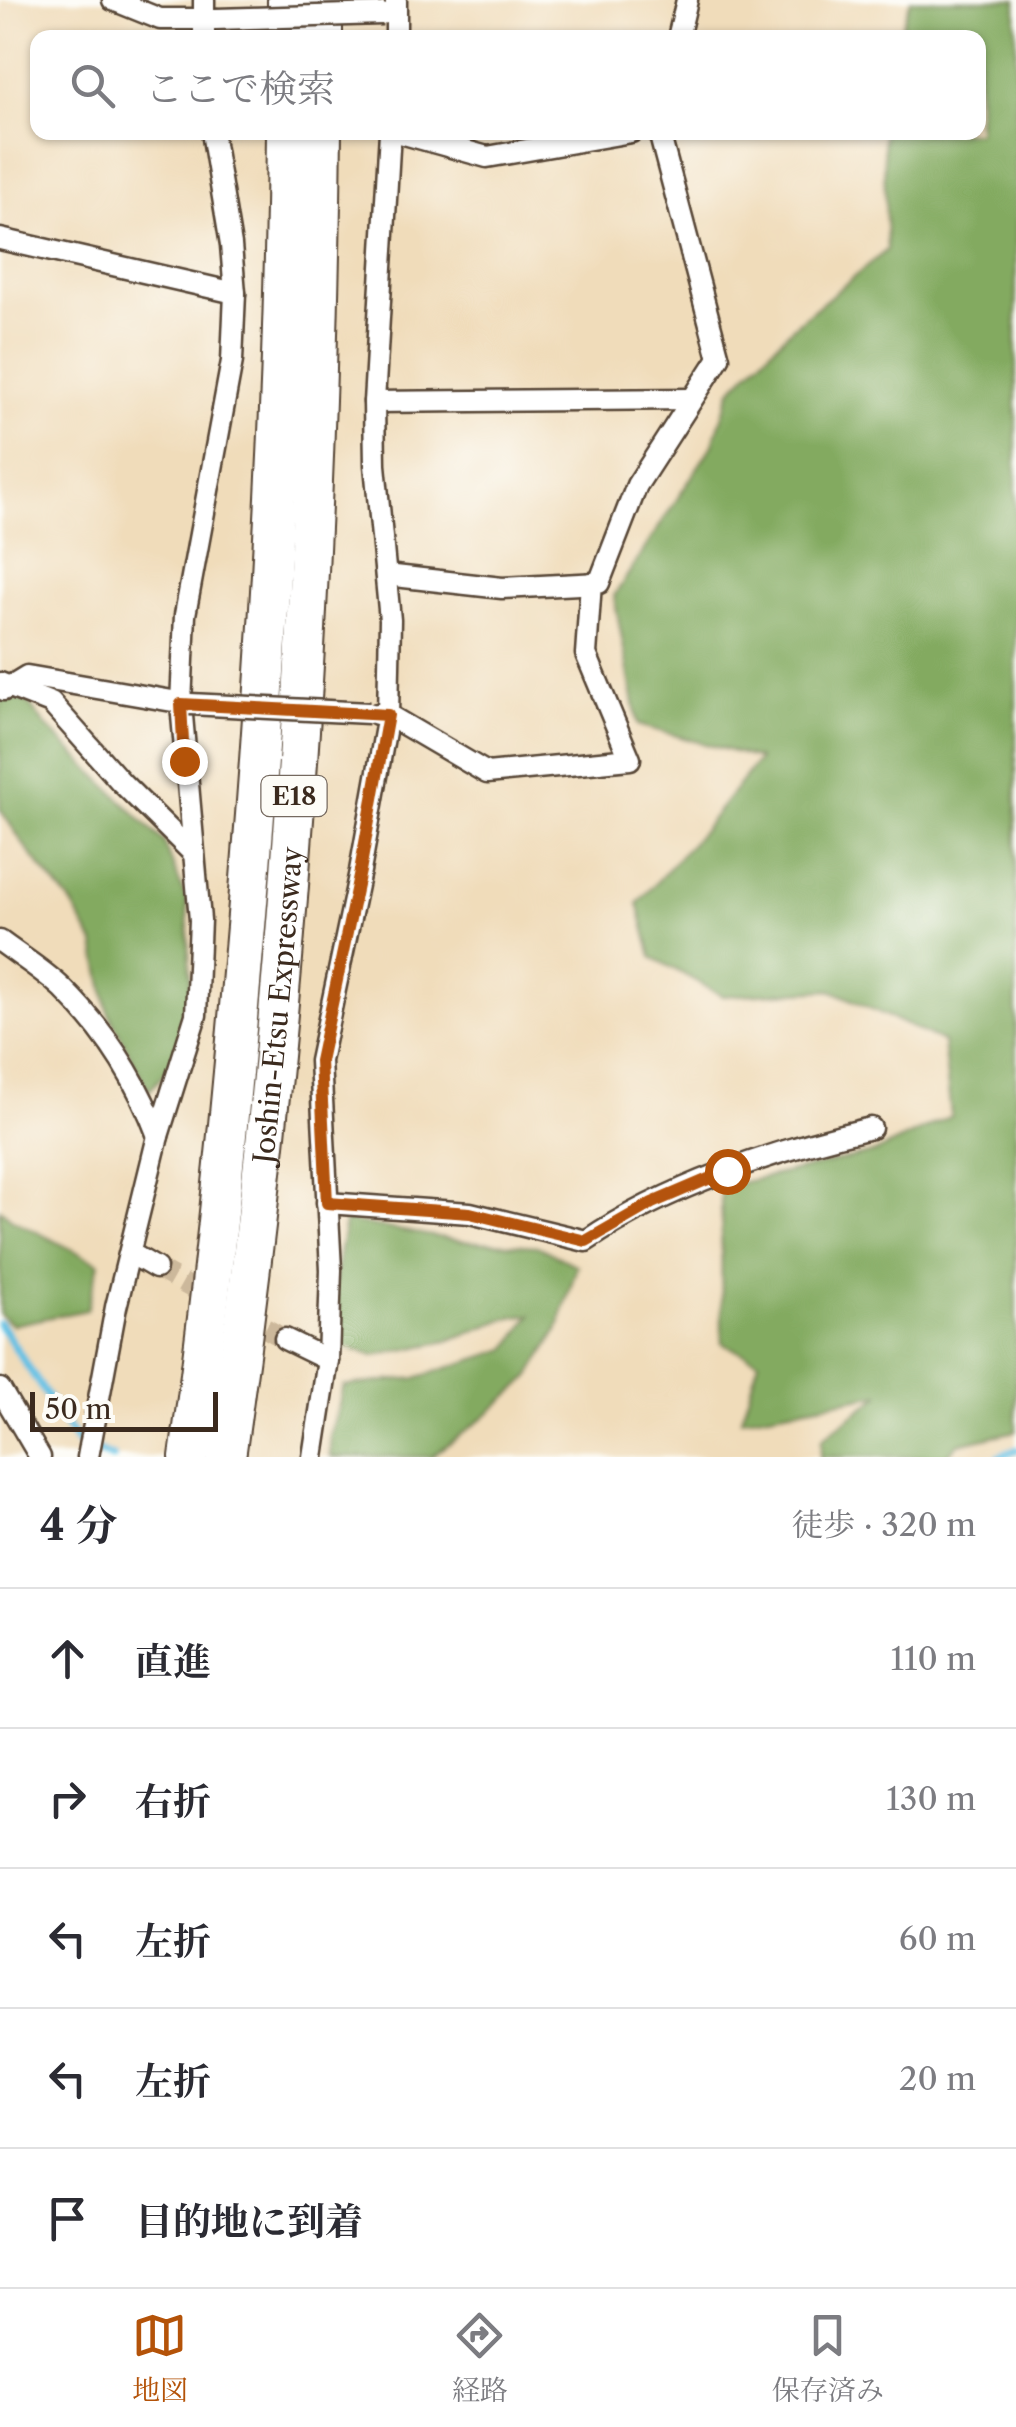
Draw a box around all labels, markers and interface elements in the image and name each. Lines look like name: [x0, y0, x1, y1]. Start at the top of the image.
search box: [30, 30, 986, 140]
icon: search: [65, 58, 120, 113]
text: ここで検索: [145, 65, 335, 112]
route end: [162, 739, 208, 785]
road number: E18: [262, 776, 326, 816]
street label: Joshin-Etsu Expressway: [246, 845, 309, 1169]
route start: [705, 1149, 751, 1195]
scale bar: [30, 1387, 218, 1432]
text: 50 m: [45, 1392, 112, 1426]
text: 4 分: [40, 1499, 117, 1551]
text: 徒歩 · 320 m: [791, 1505, 976, 1544]
icon: ahead: [40, 1631, 95, 1686]
text: 直進: [135, 1638, 211, 1685]
text: 110 m: [890, 1639, 976, 1678]
icon: right: [40, 1771, 95, 1826]
text: 右折: [135, 1778, 211, 1825]
text: 130 m: [886, 1779, 976, 1818]
icon: left: [40, 1911, 95, 1966]
text: 左折: [135, 1918, 211, 1965]
text: 60 m: [899, 1919, 976, 1958]
icon: left: [40, 2051, 95, 2106]
text: 左折: [135, 2058, 211, 2105]
text: 20 m: [899, 2059, 976, 2098]
icon: arrive: [40, 2191, 95, 2246]
text: 目的地に到着: [135, 2198, 363, 2245]
tab: 地図: [132, 2308, 188, 2408]
tab: 経路: [452, 2308, 508, 2408]
tab: 保存済み: [772, 2308, 884, 2408]

